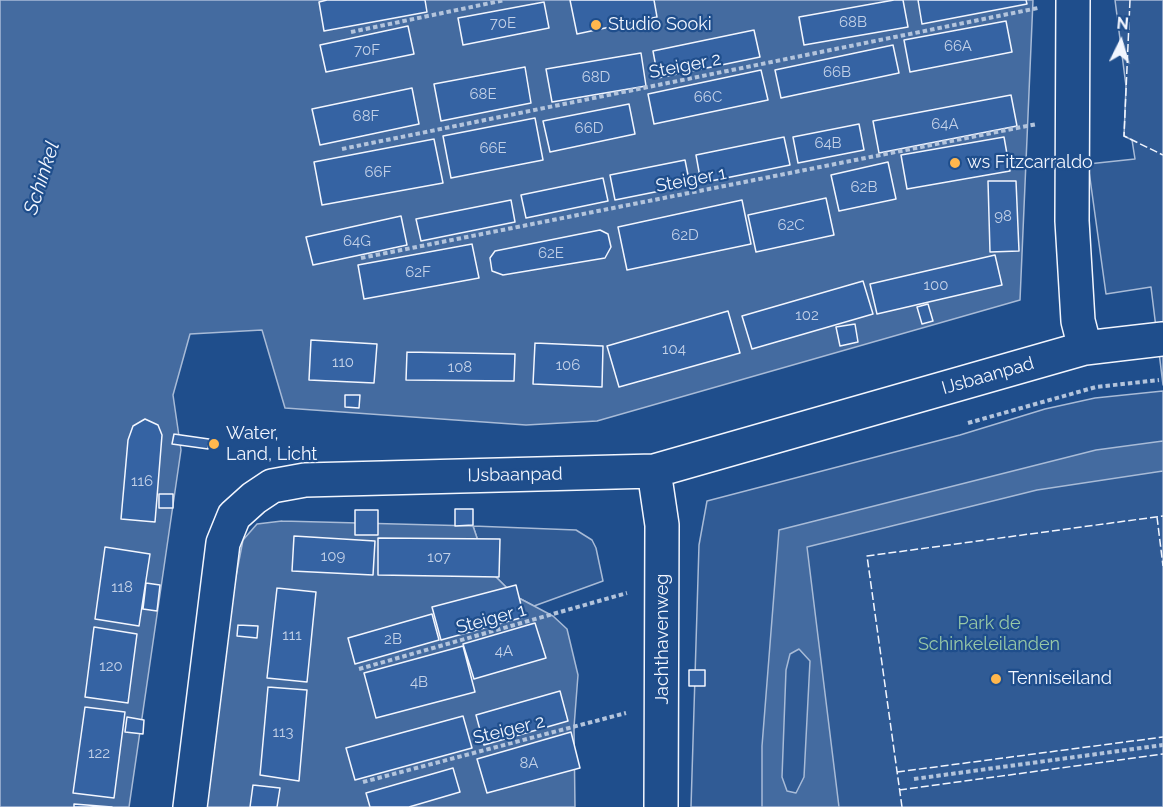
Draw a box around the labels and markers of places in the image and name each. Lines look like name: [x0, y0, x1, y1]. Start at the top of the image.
place label: Studio Sooki: [608, 14, 712, 36]
marker: Studio Sooki: [589, 18, 603, 32]
place label: ws Fitzcarraldo: [967, 152, 1093, 174]
marker: ws Fitzcarraldo: [948, 156, 962, 170]
place label: Water, Land, Licht: [226, 423, 317, 466]
marker: Water, Land, Licht: [207, 437, 221, 451]
place label: Tenniseiland: [1008, 668, 1112, 690]
marker: Tenniseiland: [989, 672, 1003, 686]

